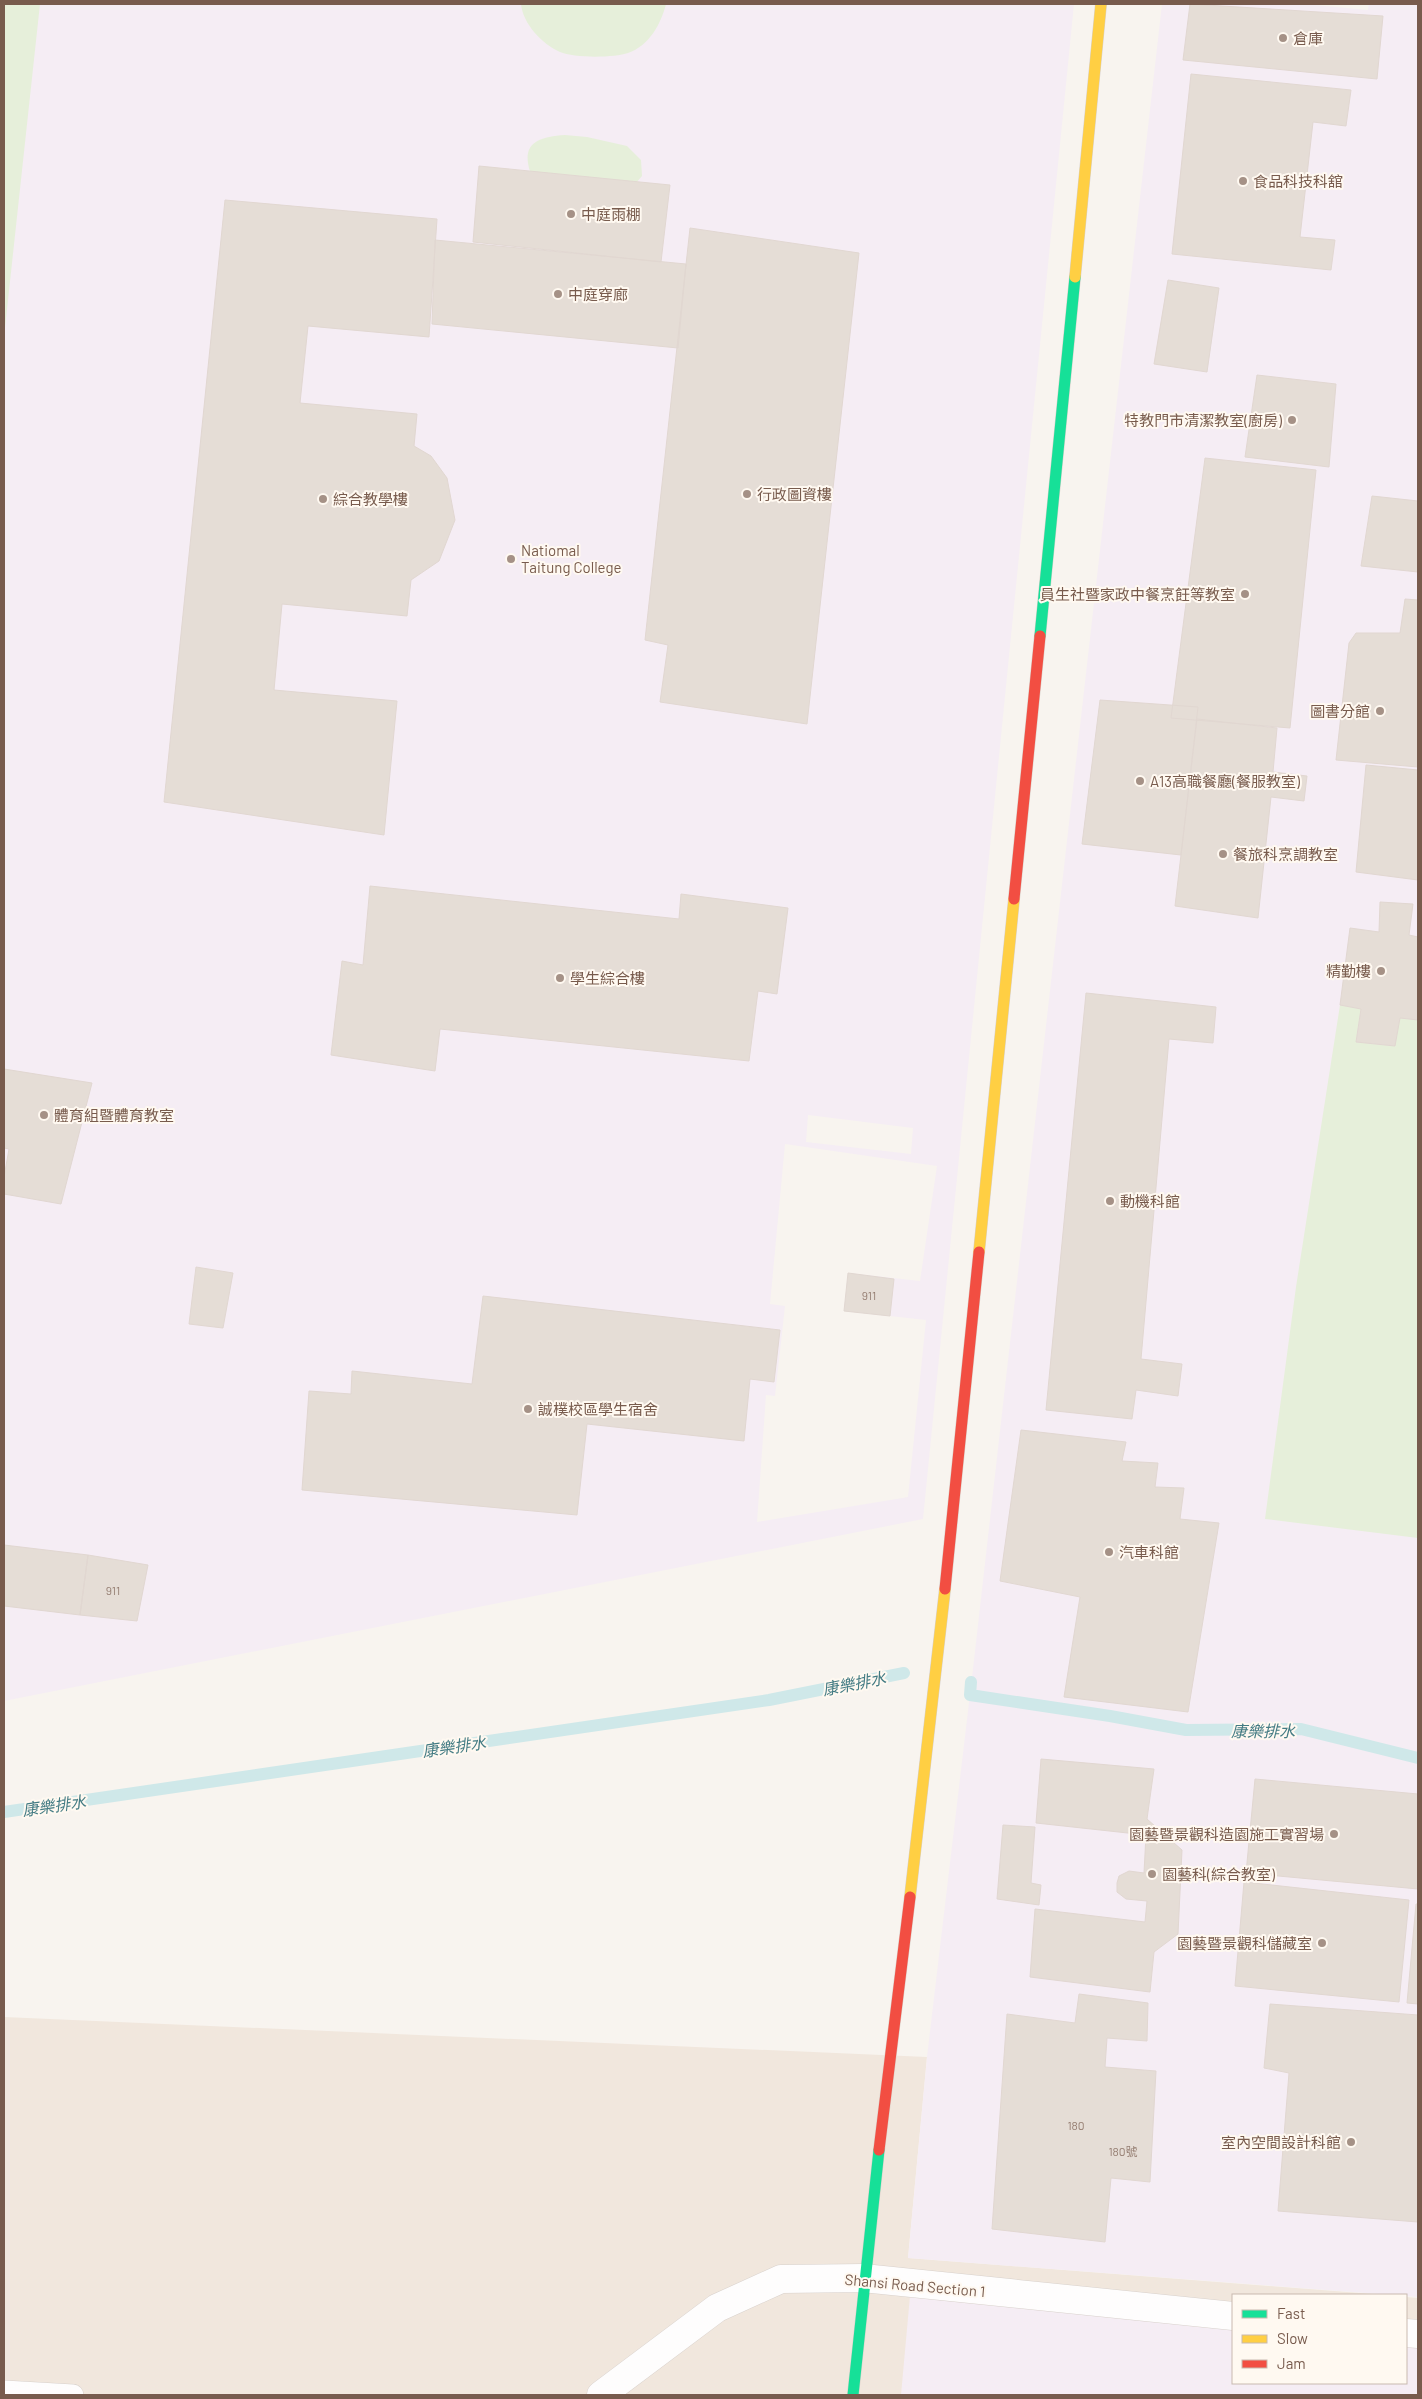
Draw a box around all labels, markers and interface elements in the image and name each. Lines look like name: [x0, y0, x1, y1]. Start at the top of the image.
place label: 倉庫: [1293, 29, 1323, 47]
marker: 倉庫: [1277, 32, 1289, 44]
place label: 食品科技科舘: [1253, 172, 1343, 190]
marker: 食品科技科舘: [1237, 175, 1249, 187]
place label: 中庭雨棚: [581, 205, 641, 223]
marker: 中庭雨棚: [565, 208, 577, 220]
place label: 中庭穿廊: [568, 285, 628, 303]
marker: 中庭穿廊: [552, 288, 564, 300]
place label: 特教門市清潔教室(廚房): [1124, 411, 1282, 429]
marker: 特教門市清潔教室(廚房): [1286, 414, 1298, 426]
place label: 行政圖資樓: [757, 485, 832, 503]
marker: 行政圖資樓: [741, 488, 753, 500]
place label: 綜合教學樓: [333, 490, 408, 508]
marker: 綜合教學樓: [317, 493, 329, 505]
place label: Natiomal Taitung College: [521, 541, 622, 576]
marker: Natiomal Taitung College: [505, 553, 517, 565]
place label: 員生社暨家政中餐烹飪等教室: [1040, 585, 1235, 603]
marker: 員生社暨家政中餐烹飪等教室: [1239, 588, 1251, 600]
place label: 圖書分館: [1310, 702, 1370, 720]
marker: 圖書分館: [1374, 705, 1386, 717]
place label: A13高職餐廳(餐服教室): [1150, 772, 1300, 790]
marker: A13高職餐廳(餐服教室): [1134, 775, 1146, 787]
place label: 餐旅科烹調教室: [1233, 845, 1338, 863]
marker: 餐旅科烹調教室: [1217, 848, 1229, 860]
place label: 精勤樓: [1326, 962, 1371, 980]
marker: 精勤樓: [1375, 965, 1387, 977]
place label: 學生綜合樓: [570, 969, 645, 987]
marker: 學生綜合樓: [554, 972, 566, 984]
place label: 體育組暨體育教室: [54, 1106, 174, 1124]
marker: 體育組暨體育教室: [38, 1109, 50, 1121]
place label: 動機科館: [1120, 1192, 1180, 1210]
marker: 動機科館: [1104, 1195, 1116, 1207]
house number: 911: [862, 1288, 876, 1302]
place label: 誠樸校區學生宿舍: [538, 1400, 658, 1418]
marker: 誠樸校區學生宿舍: [522, 1403, 534, 1415]
place label: 汽車科館: [1119, 1543, 1179, 1561]
marker: 汽車科館: [1103, 1546, 1115, 1558]
house number: 911: [106, 1583, 120, 1597]
water label: 康樂排水: [821, 1667, 888, 1698]
water label: 康樂排水: [1231, 1721, 1296, 1740]
water label: 康樂排水: [421, 1732, 488, 1760]
water label: 康樂排水: [21, 1791, 88, 1819]
place label: 園藝暨景觀科造園施工實習場: [1129, 1825, 1324, 1843]
marker: 園藝暨景觀科造園施工實習場: [1328, 1828, 1340, 1840]
place label: 園藝科(綜合教室): [1162, 1865, 1275, 1883]
marker: 園藝科(綜合教室): [1146, 1868, 1158, 1880]
place label: 園藝暨景觀科儲藏室: [1177, 1934, 1312, 1952]
marker: 園藝暨景觀科儲藏室: [1316, 1937, 1328, 1949]
house number: 180: [1067, 2118, 1085, 2132]
place label: 室內空間設計科館: [1221, 2133, 1341, 2151]
marker: 室內空間設計科館: [1345, 2136, 1357, 2148]
house number: 180號: [1108, 2144, 1138, 2158]
street label: Shansi Road Section 1: [844, 2270, 986, 2300]
legend: [1232, 2294, 1407, 2384]
text: Fast: [1277, 2304, 1305, 2322]
text: Slow: [1277, 2329, 1308, 2347]
text: Jam: [1277, 2354, 1306, 2372]

